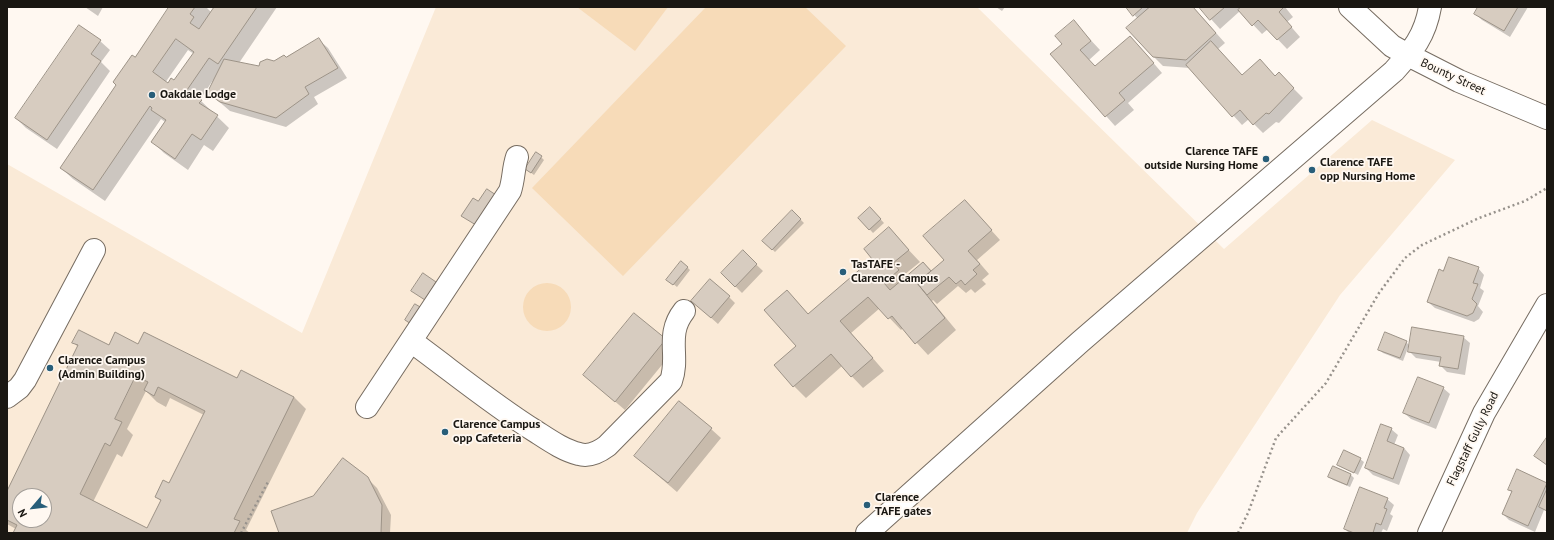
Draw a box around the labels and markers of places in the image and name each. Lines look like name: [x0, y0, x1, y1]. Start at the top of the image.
place label: Oakdale Lodge: [160, 88, 236, 102]
marker: Oakdale Lodge: [147, 90, 157, 100]
place label: Clarence TAFE outside Nursing Home: [1144, 145, 1258, 173]
marker: Clarence TAFE outside Nursing Home: [1261, 154, 1271, 164]
place label: Clarence TAFE opp Nursing Home: [1320, 156, 1415, 184]
marker: Clarence TAFE opp Nursing Home: [1307, 165, 1317, 175]
place label: TasTAFE - Clarence Campus: [851, 258, 938, 286]
marker: TasTAFE - Clarence Campus: [838, 267, 848, 277]
place label: Clarence Campus (Admin Building): [58, 354, 145, 382]
marker: Clarence Campus (Admin Building): [45, 363, 55, 373]
place label: Clarence Campus opp Cafeteria: [453, 418, 540, 446]
marker: Clarence Campus opp Cafeteria: [440, 427, 450, 437]
place label: Clarence TAFE gates: [875, 491, 931, 519]
marker: Clarence TAFE gates: [862, 500, 872, 510]

